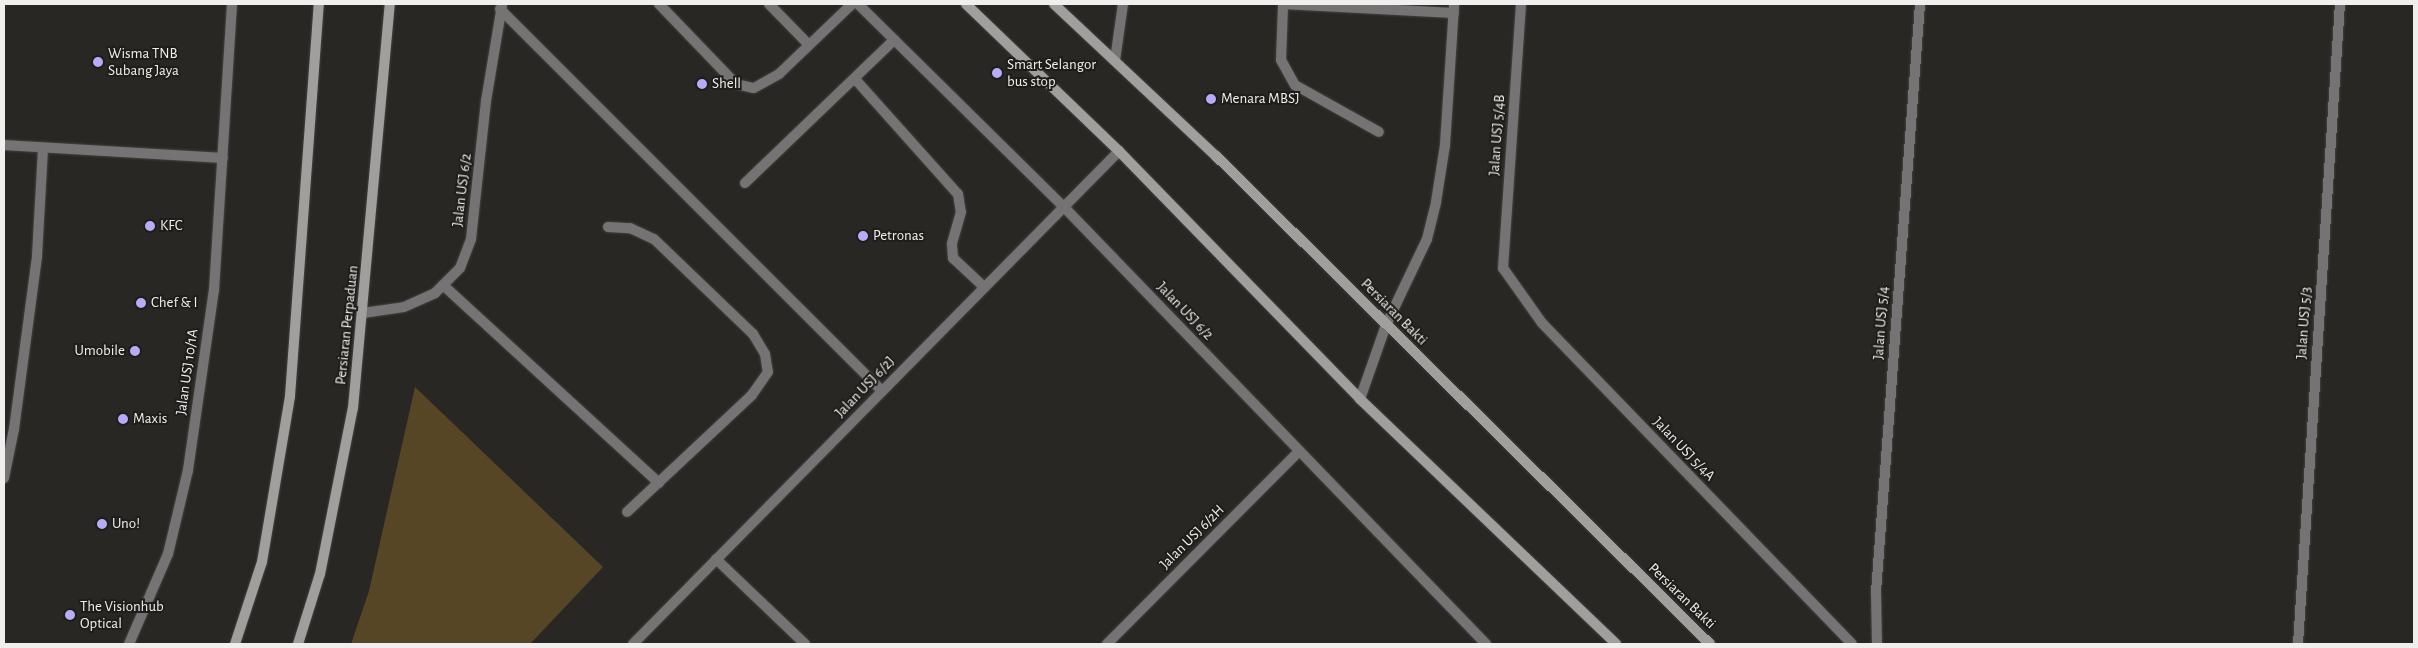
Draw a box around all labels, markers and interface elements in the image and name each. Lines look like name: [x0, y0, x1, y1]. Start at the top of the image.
place label: Wisma TNB Subang Jaya: [108, 44, 179, 79]
place label: Smart Selangor bus stop: [1007, 55, 1096, 90]
marker: Wisma TNB Subang Jaya: [92, 56, 104, 68]
marker: Smart Selangor bus stop: [991, 67, 1003, 79]
place label: Shell: [712, 75, 741, 93]
marker: Shell: [696, 78, 708, 90]
place label: Menara MBSJ: [1221, 90, 1300, 108]
marker: Menara MBSJ: [1205, 93, 1217, 105]
street label: Jalan USJ 5/4B: [1485, 94, 1509, 176]
street label: Jalan USJ 6/2: [449, 152, 475, 228]
place label: KFC: [160, 217, 182, 235]
marker: KFC: [144, 220, 156, 232]
place label: Petronas: [873, 227, 924, 245]
marker: Petronas: [857, 230, 869, 242]
street label: Persiaran Perpaduan: [332, 264, 362, 386]
street label: Persiaran Bakti: [1357, 275, 1431, 349]
street label: Jalan USJ 6/2: [1153, 278, 1217, 344]
street label: Jalan USJ 5/4: [1869, 286, 1893, 360]
street label: Jalan USJ 5/3: [2292, 286, 2316, 360]
place label: Chef & I: [151, 294, 197, 312]
marker: Chef & I: [135, 297, 147, 309]
street label: Jalan USJ 10/1A: [172, 328, 202, 416]
place label: Umobile: [75, 342, 125, 360]
marker: Umobile: [129, 345, 141, 357]
street label: Jalan USJ 6/2J: [831, 353, 899, 421]
place label: Maxis: [133, 410, 167, 428]
marker: Maxis: [117, 413, 129, 425]
street label: Jalan USJ 5/4A: [1649, 413, 1719, 485]
street label: Jalan USJ 6/2H: [1156, 501, 1228, 573]
place label: Uno!: [112, 515, 140, 533]
marker: Uno!: [96, 518, 108, 530]
street label: Persiaran Bakti: [1645, 559, 1719, 633]
place label: The Visionhub Optical: [80, 597, 164, 632]
marker: The Visionhub Optical: [64, 609, 76, 621]

